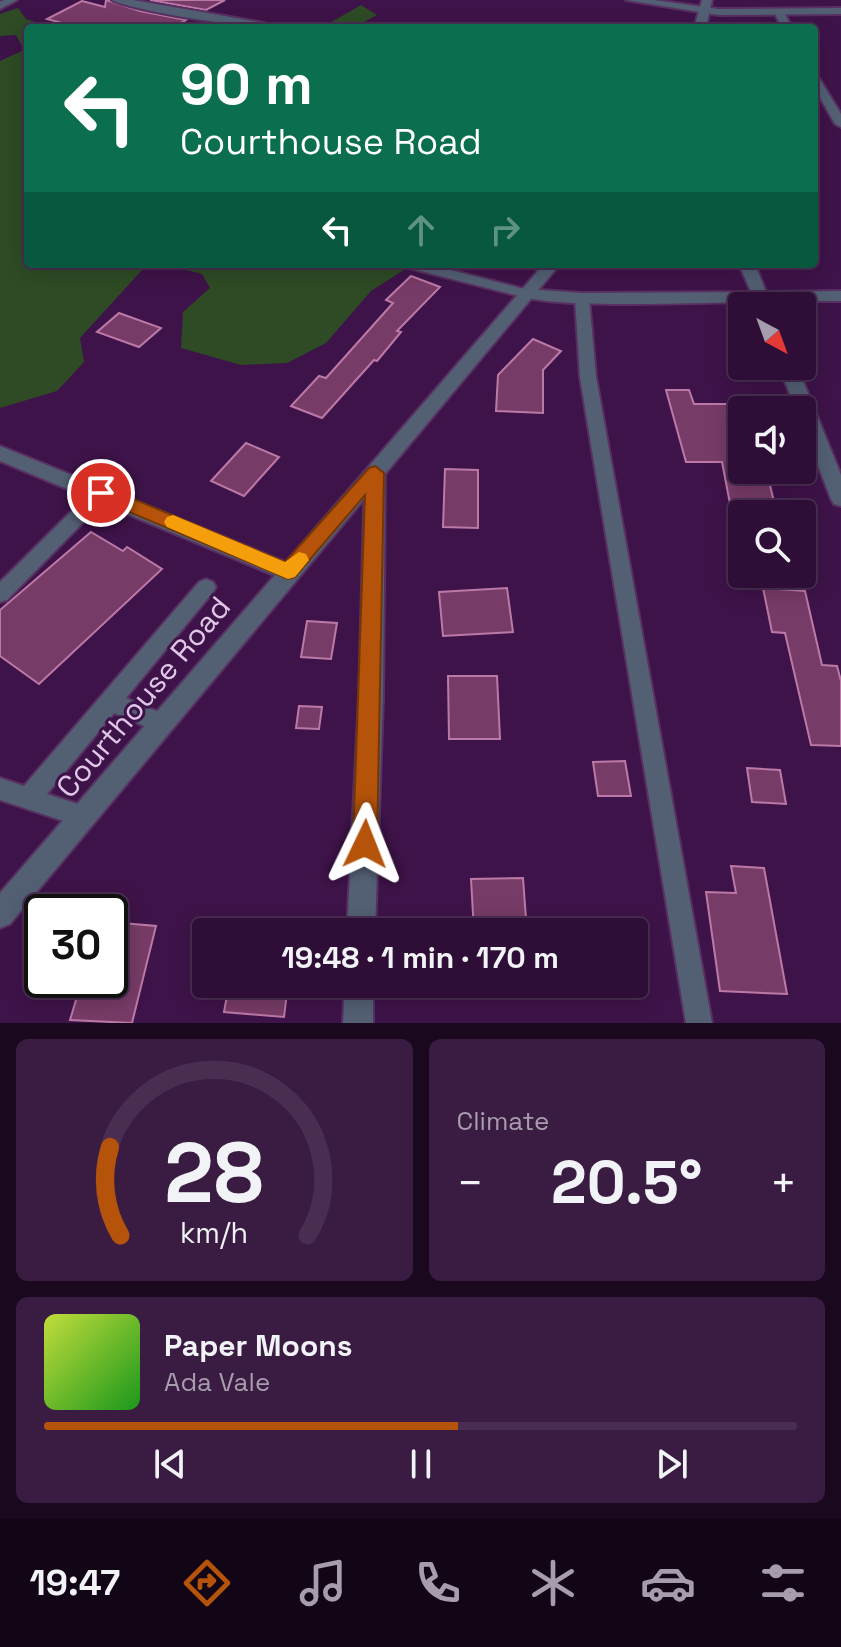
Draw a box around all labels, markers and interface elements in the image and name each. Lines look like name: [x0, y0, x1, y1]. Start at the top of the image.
text: 90 m: [180, 49, 313, 120]
icon: left: [48, 56, 152, 160]
text: Courthouse Road: [180, 119, 482, 165]
icon: left: [315, 208, 359, 252]
icon: ahead: [399, 208, 443, 252]
icon: right: [483, 208, 527, 252]
north arrow: [728, 292, 816, 380]
map controls: [728, 292, 816, 588]
button: sound: [728, 396, 816, 484]
pin: [67, 459, 135, 527]
icon: arrive: [79, 471, 123, 515]
button: search: [728, 500, 816, 588]
street label: Courthouse Road: [47, 588, 239, 806]
position arrow: [323, 802, 407, 886]
speed limit sign: 30: [24, 894, 128, 998]
text: 19:48 · 1 min · 170 m: [281, 938, 559, 977]
text: Climate: [457, 1104, 549, 1138]
text: 28: [165, 1120, 264, 1226]
text: 20.5°: [551, 1144, 702, 1221]
text: −: [457, 1155, 484, 1211]
text: +: [770, 1155, 797, 1211]
text: km/h: [180, 1215, 248, 1251]
text: Paper Moons: [164, 1326, 353, 1365]
text: Ada Vale: [164, 1365, 270, 1399]
icon: previous: [148, 1442, 192, 1486]
icon: pause: [399, 1442, 443, 1486]
icon: next: [650, 1442, 694, 1486]
icon: directions: [179, 1555, 235, 1611]
icon: music: [295, 1555, 351, 1611]
icon: phone: [410, 1555, 466, 1611]
icon: climate: [525, 1555, 581, 1611]
icon: car: [640, 1555, 696, 1611]
icon: filters: [755, 1555, 811, 1611]
text: 19:47: [30, 1560, 120, 1606]

